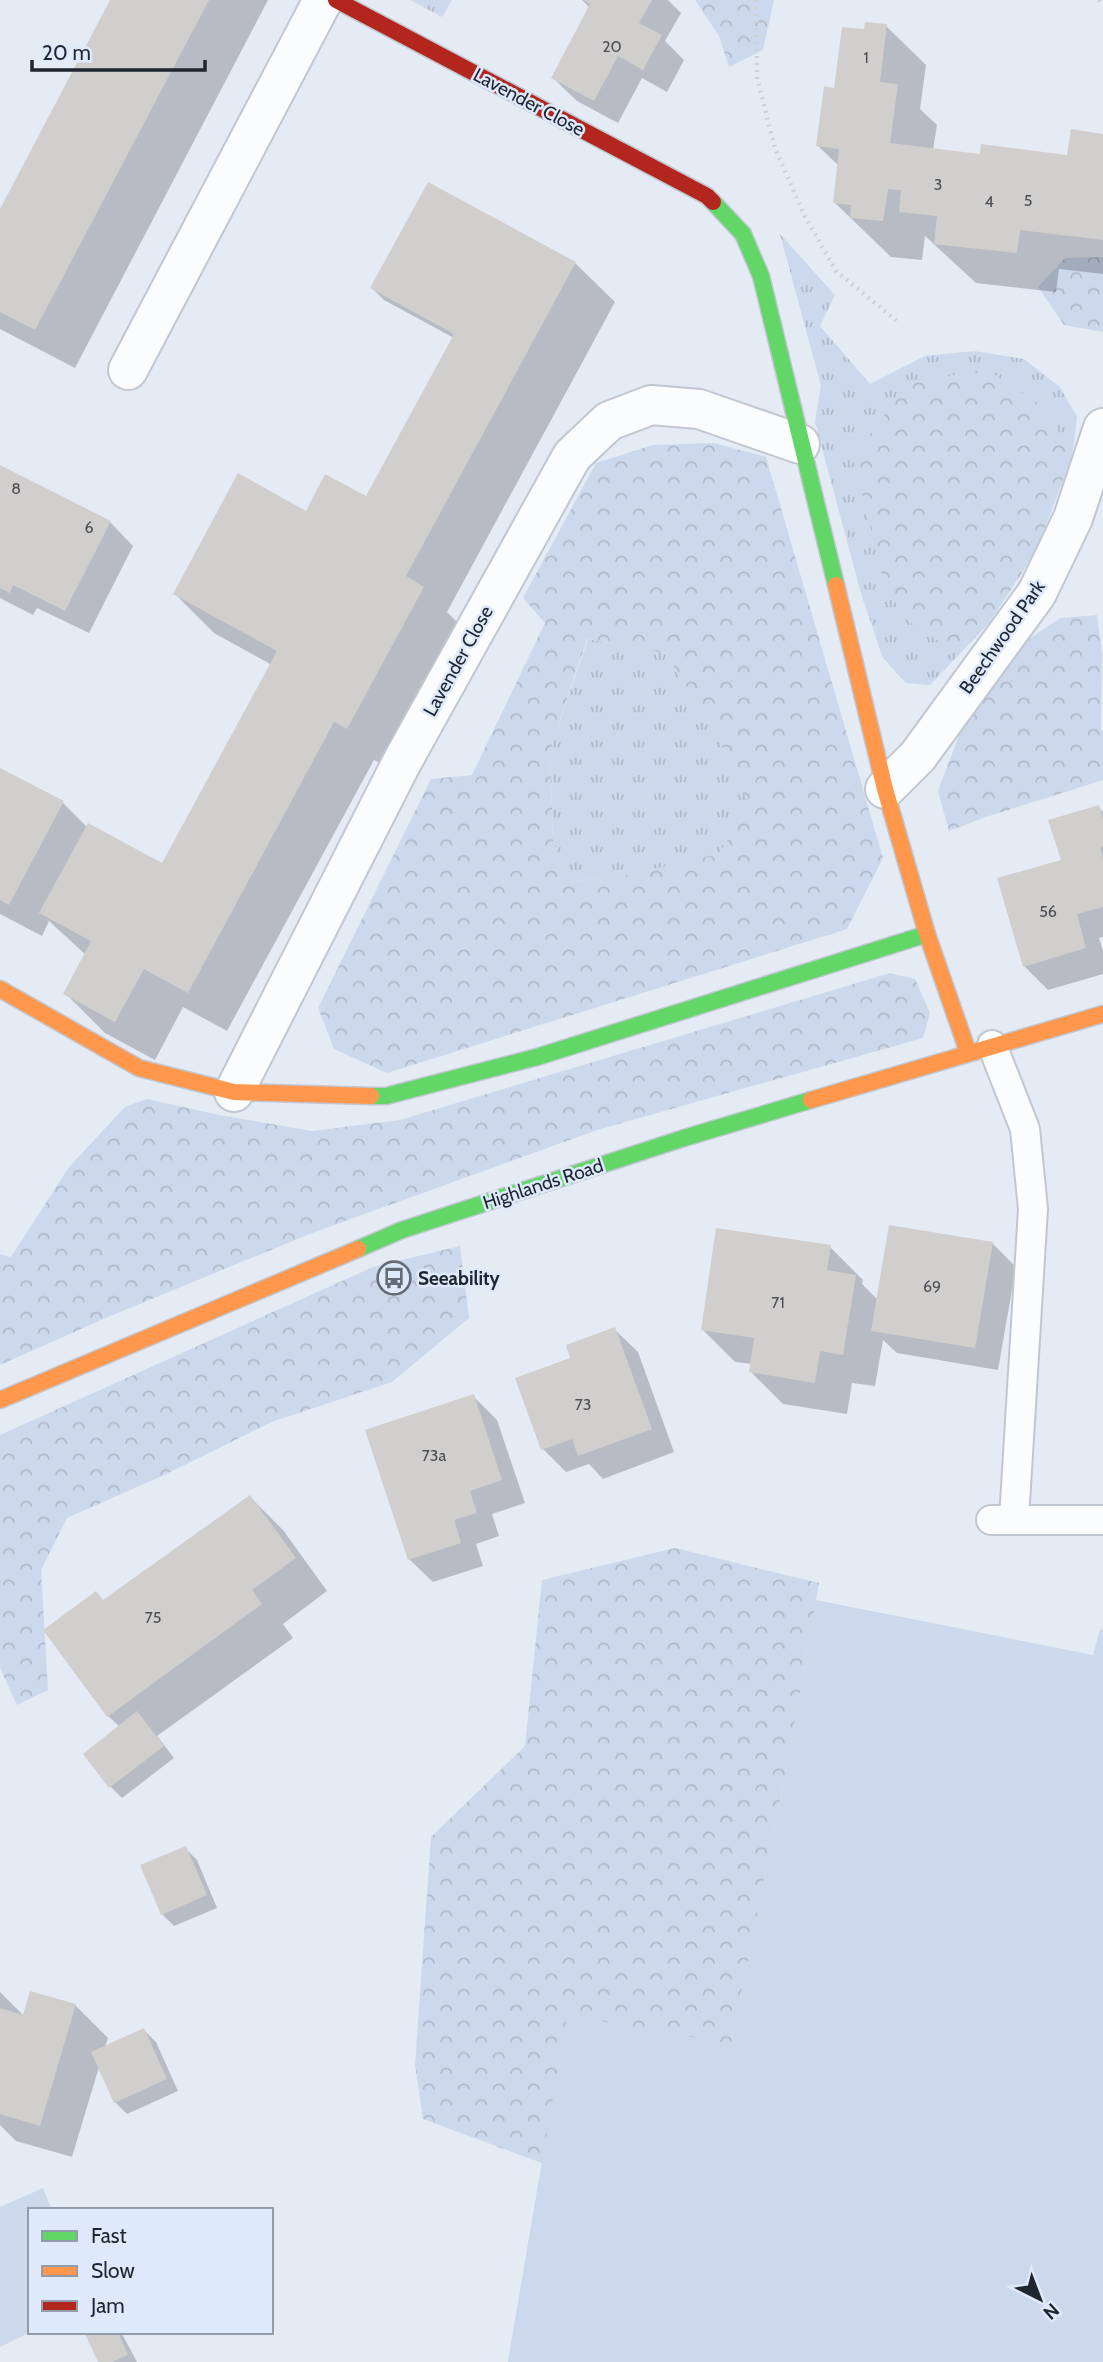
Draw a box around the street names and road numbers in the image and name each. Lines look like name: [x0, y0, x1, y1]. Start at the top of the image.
street label: Lavender Close: [470, 63, 589, 141]
street label: Beechwood Park: [954, 575, 1050, 698]
street label: Lavender Close: [418, 602, 498, 720]
street label: Highlands Road: [480, 1154, 606, 1214]

